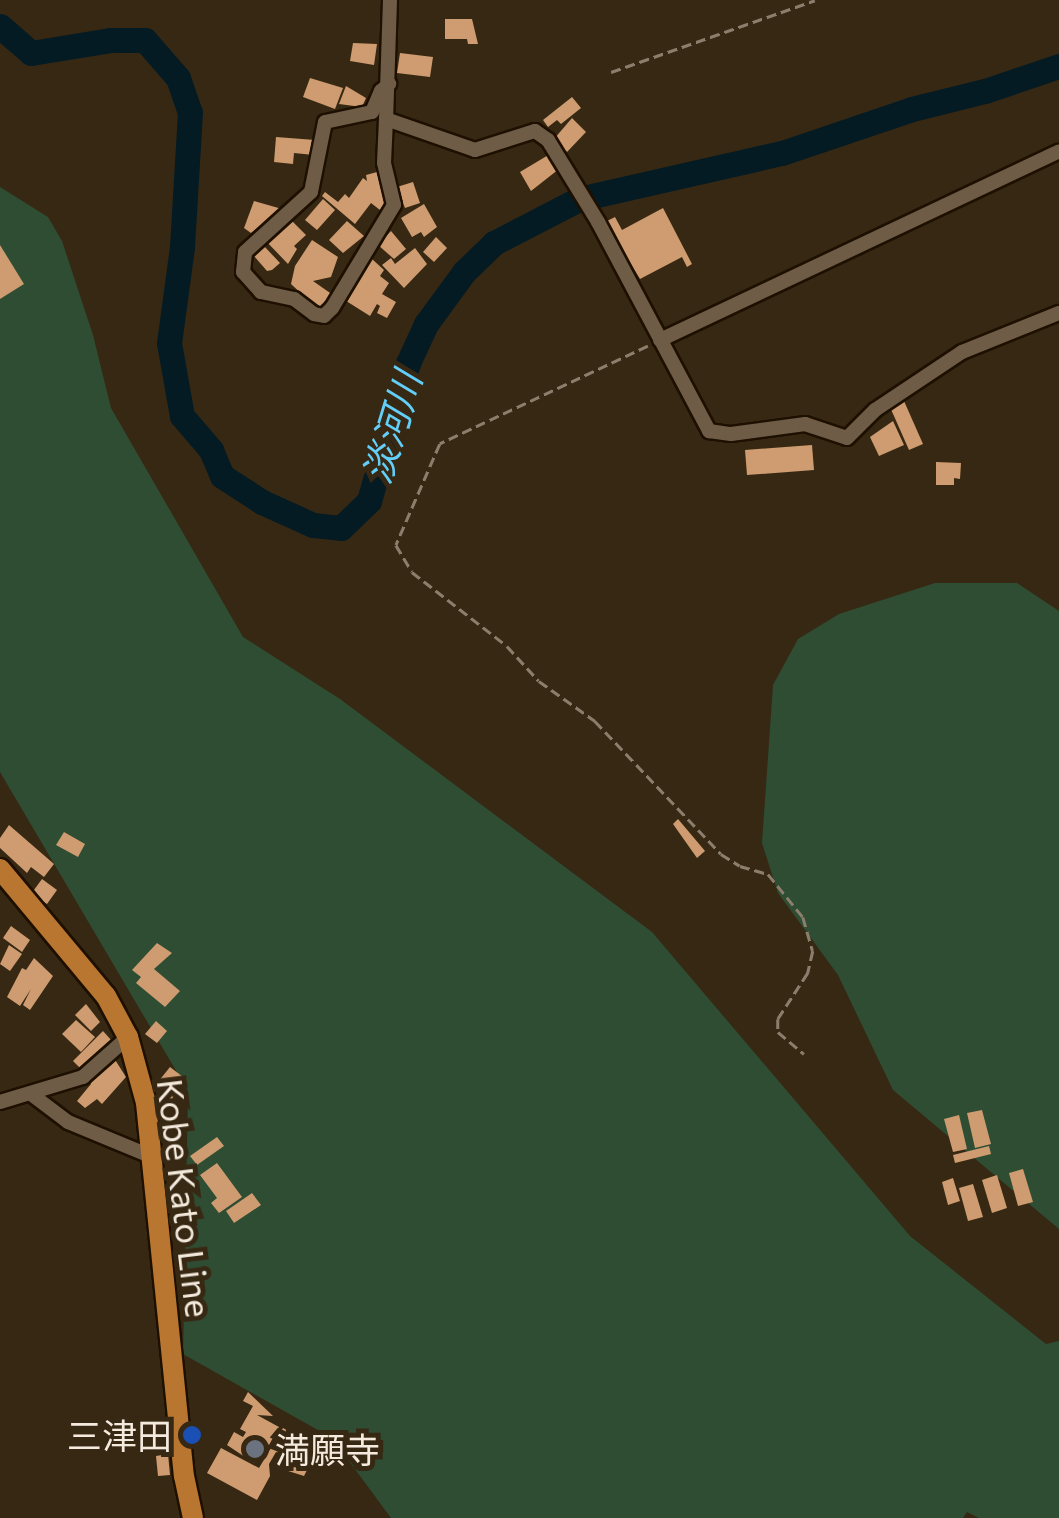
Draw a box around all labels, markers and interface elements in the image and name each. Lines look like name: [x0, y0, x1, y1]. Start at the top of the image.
water label: 淡河川: [353, 366, 429, 488]
street label: Kobe Kato Line: [150, 1076, 220, 1320]
place label: 三津田: [67, 1414, 172, 1456]
marker: 三津田: [181, 1424, 203, 1446]
place label: 満願寺: [275, 1428, 380, 1470]
marker: 満願寺: [244, 1438, 266, 1460]

